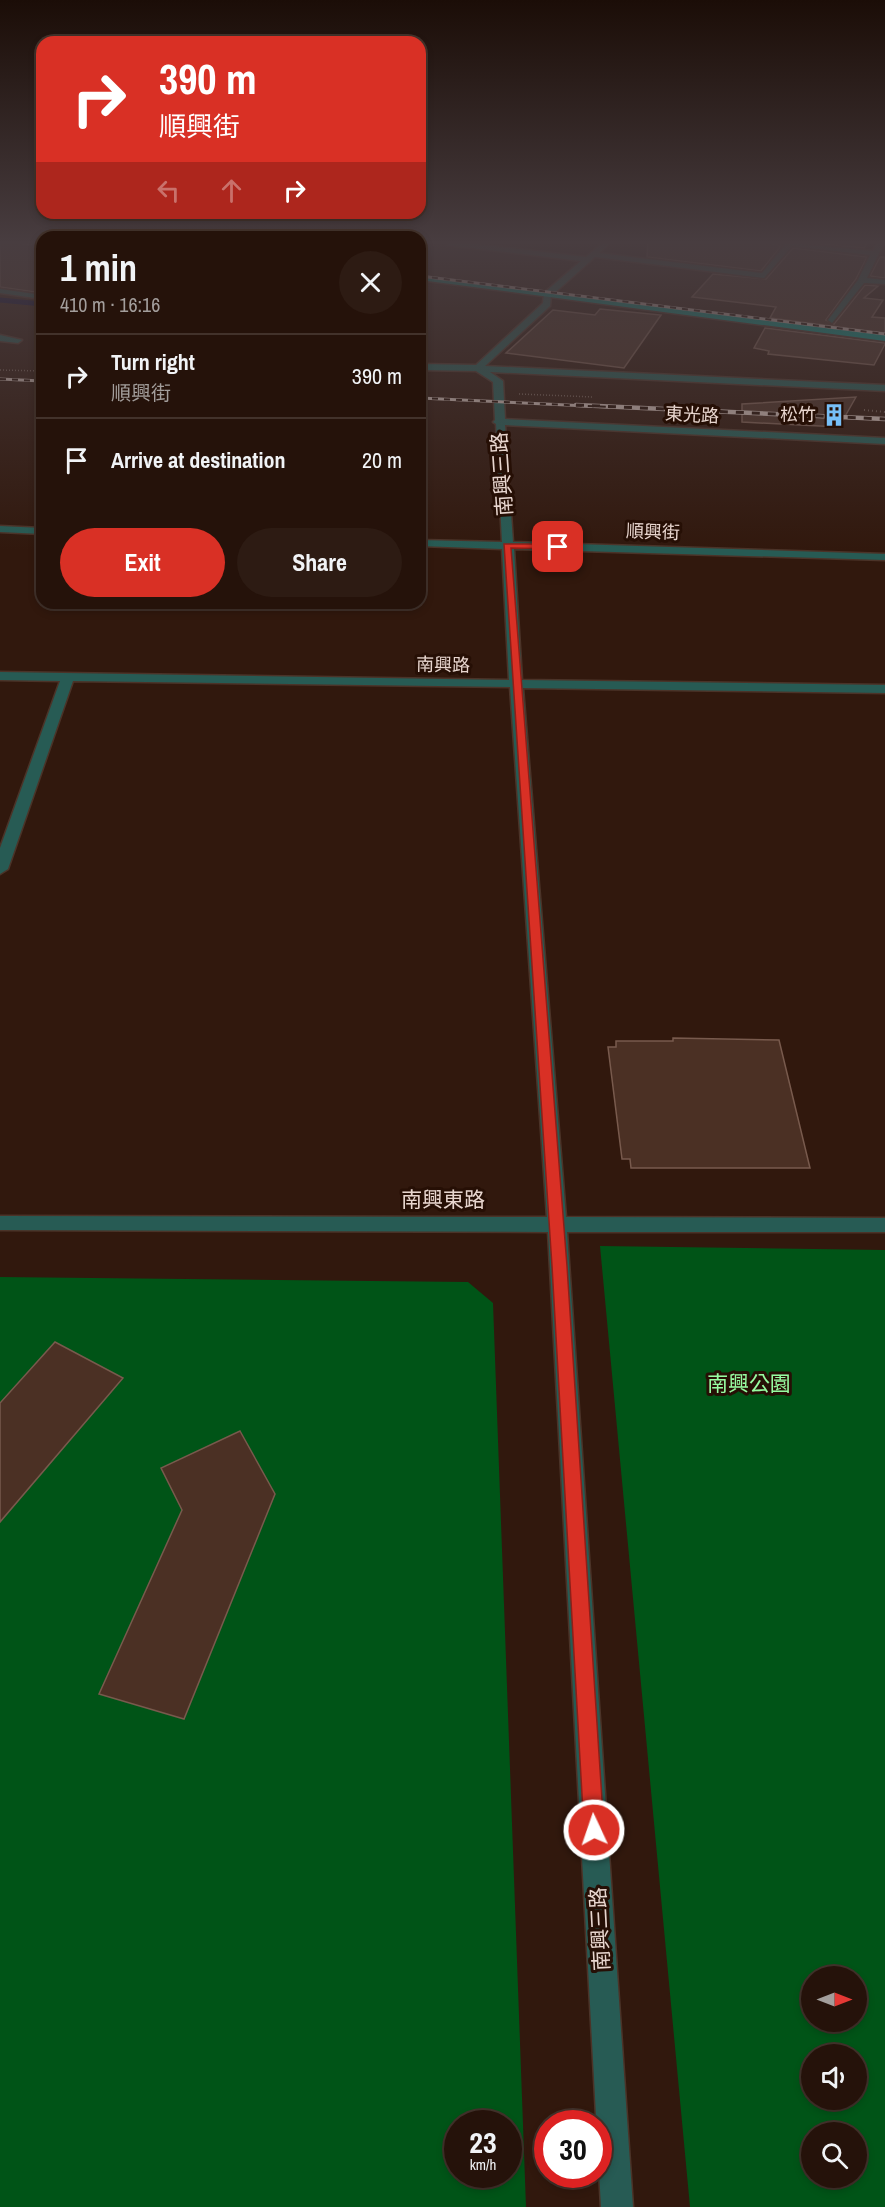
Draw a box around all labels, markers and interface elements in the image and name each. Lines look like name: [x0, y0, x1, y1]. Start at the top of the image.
text: 390 m: [159, 51, 257, 107]
icon: right: [60, 60, 138, 138]
text: 順興街: [159, 108, 240, 144]
icon: left: [152, 174, 185, 207]
icon: ahead: [215, 174, 248, 207]
icon: right: [278, 174, 311, 207]
text: 1 min: [60, 244, 137, 292]
button: close: [339, 251, 402, 314]
text: 410 m · 16:16: [60, 291, 160, 318]
text: Turn right: [111, 347, 195, 377]
icon: right: [60, 360, 93, 393]
text: 390 m: [352, 361, 402, 391]
text: 順興街: [111, 379, 171, 406]
street label: 東光路: [664, 401, 720, 428]
place label: 松竹: [780, 402, 816, 427]
building icon: 松竹: [821, 402, 847, 428]
street label: 南興三路: [484, 431, 519, 517]
icon: arrive: [60, 444, 93, 477]
text: Arrive at destination: [111, 445, 285, 475]
text: 20 m: [362, 445, 402, 475]
street label: 順興街: [626, 518, 680, 545]
pin: [532, 521, 583, 572]
button: Exit: [60, 528, 225, 597]
button: Share: [237, 528, 402, 597]
icon: arrive: [541, 530, 574, 563]
street label: 南興路: [416, 652, 470, 677]
street label: 南興東路: [401, 1185, 485, 1214]
park label: 南興公園: [707, 1369, 791, 1398]
position arrow: [562, 1798, 626, 1862]
street label: 南興三路: [583, 1886, 616, 1972]
north arrow: [801, 1966, 867, 2032]
map controls: [801, 1966, 867, 2188]
button: sound: [801, 2044, 867, 2110]
speed limit sign: 30: [534, 2110, 612, 2188]
text: 23: [469, 2122, 497, 2162]
button: search: [801, 2122, 867, 2188]
text: km/h: [470, 2154, 496, 2175]

